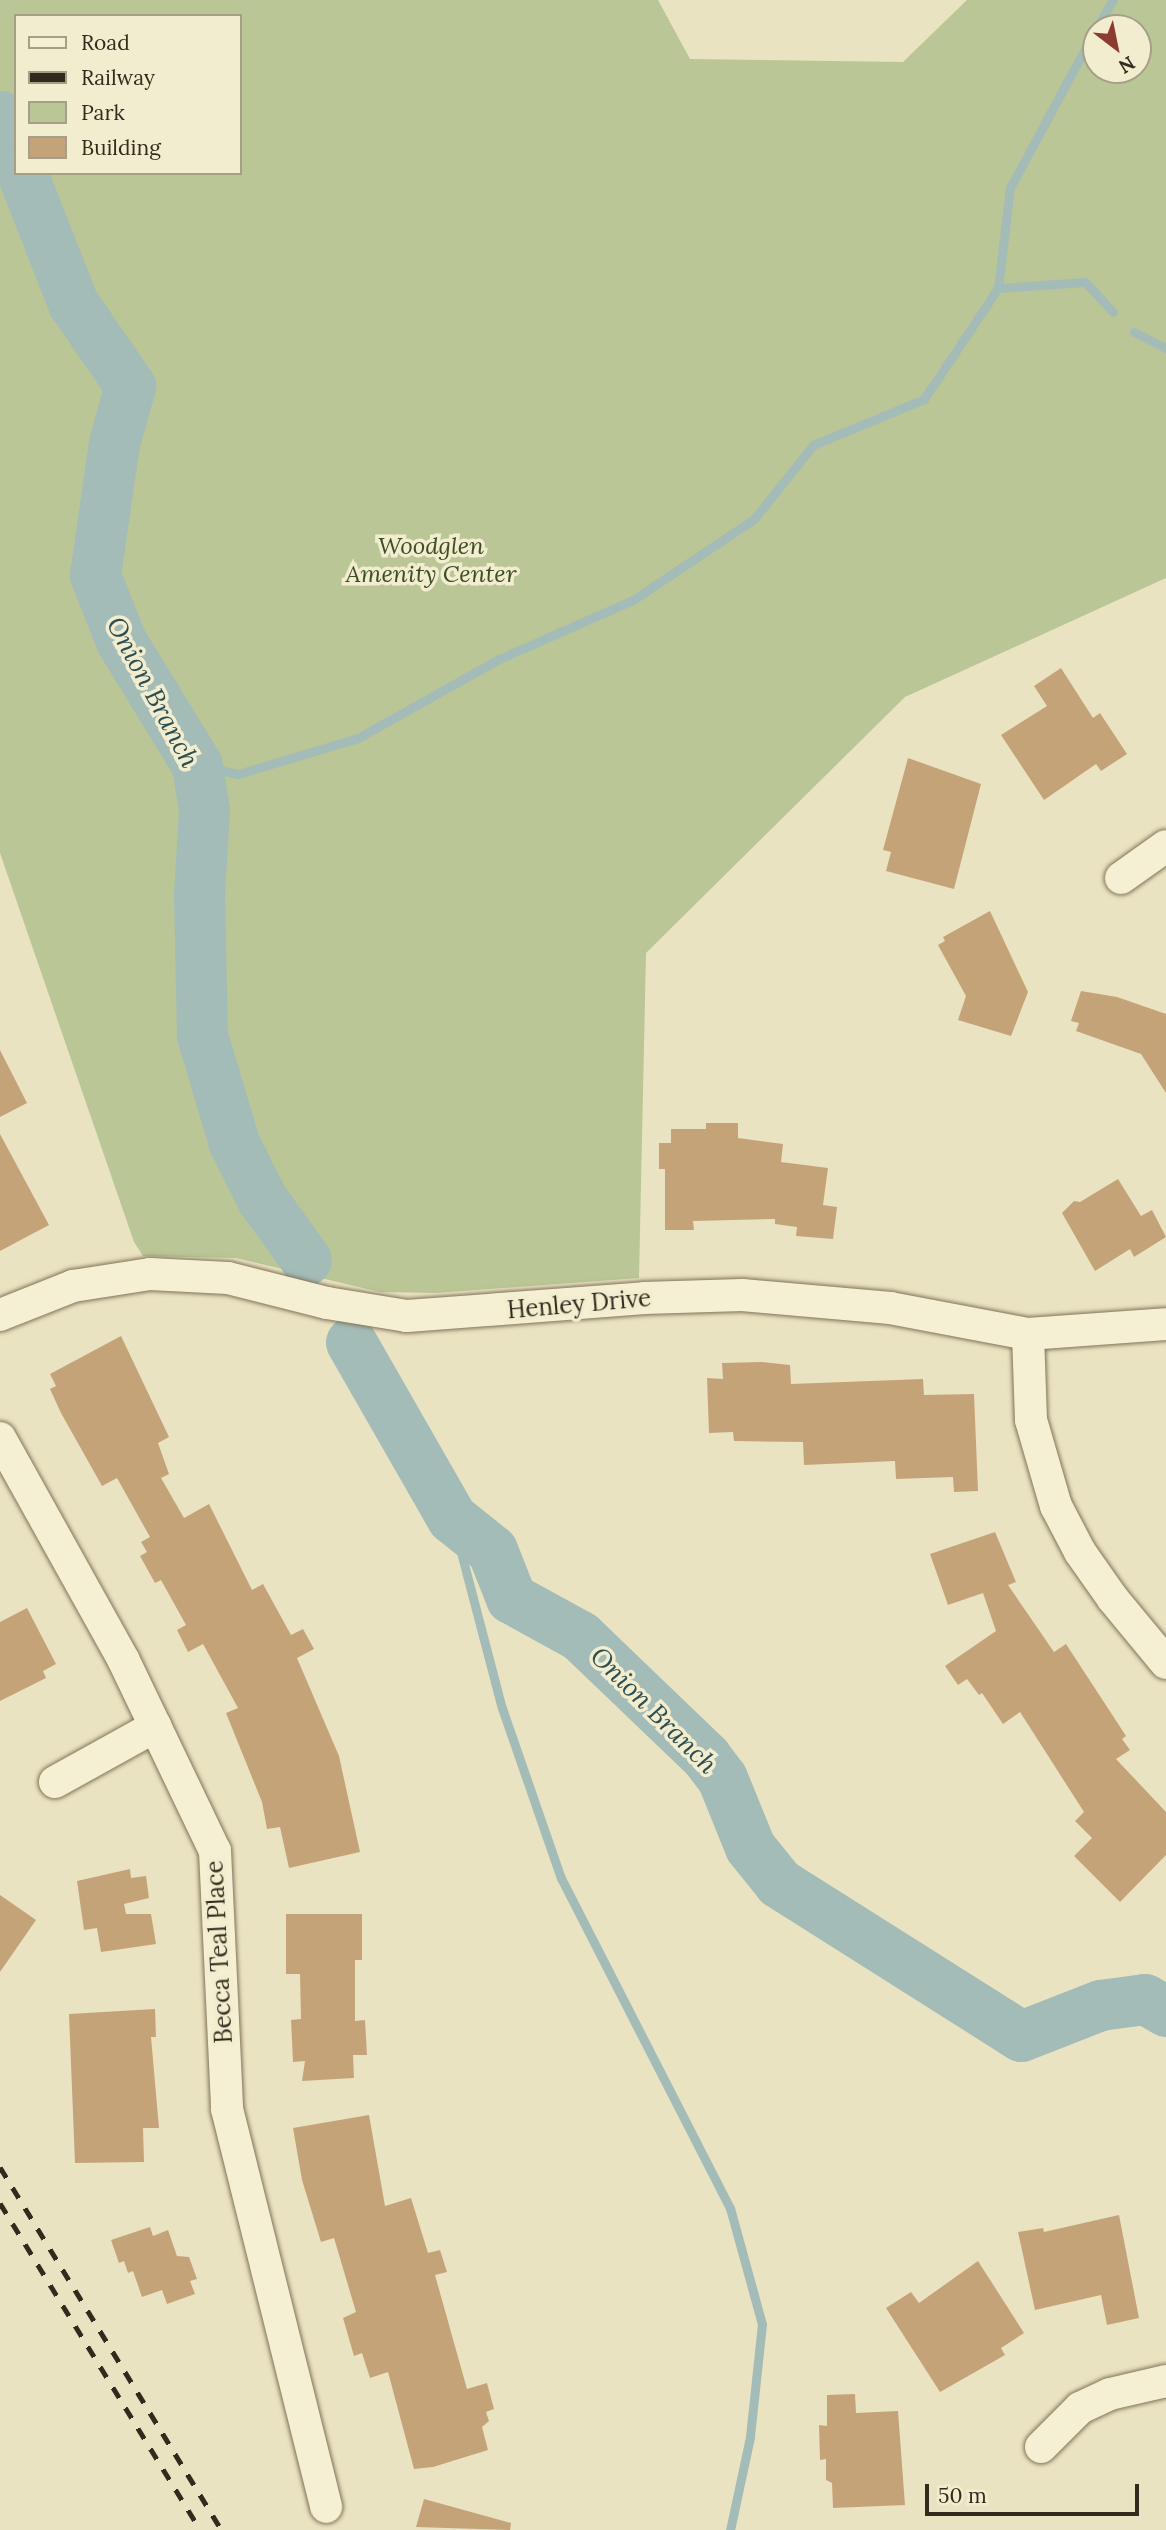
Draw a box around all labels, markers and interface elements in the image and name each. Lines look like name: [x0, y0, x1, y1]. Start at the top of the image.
legend: [14, 14, 242, 175]
north arrow: [1082, 14, 1152, 84]
text: Road: [81, 29, 130, 56]
text: N: [1114, 51, 1140, 79]
text: Railway: [81, 64, 155, 91]
text: Park: [81, 99, 125, 126]
text: Building: [81, 134, 161, 161]
park label: Woodglen Amenity Center: [345, 532, 517, 588]
water label: Onion Branch: [100, 611, 206, 773]
street label: Henley Drive: [506, 1283, 652, 1325]
water label: Onion Branch: [584, 1640, 724, 1780]
street label: Becca Teal Place: [200, 1860, 238, 2044]
scale bar: [928, 2470, 1142, 2514]
text: 50 m: [938, 2482, 987, 2509]

